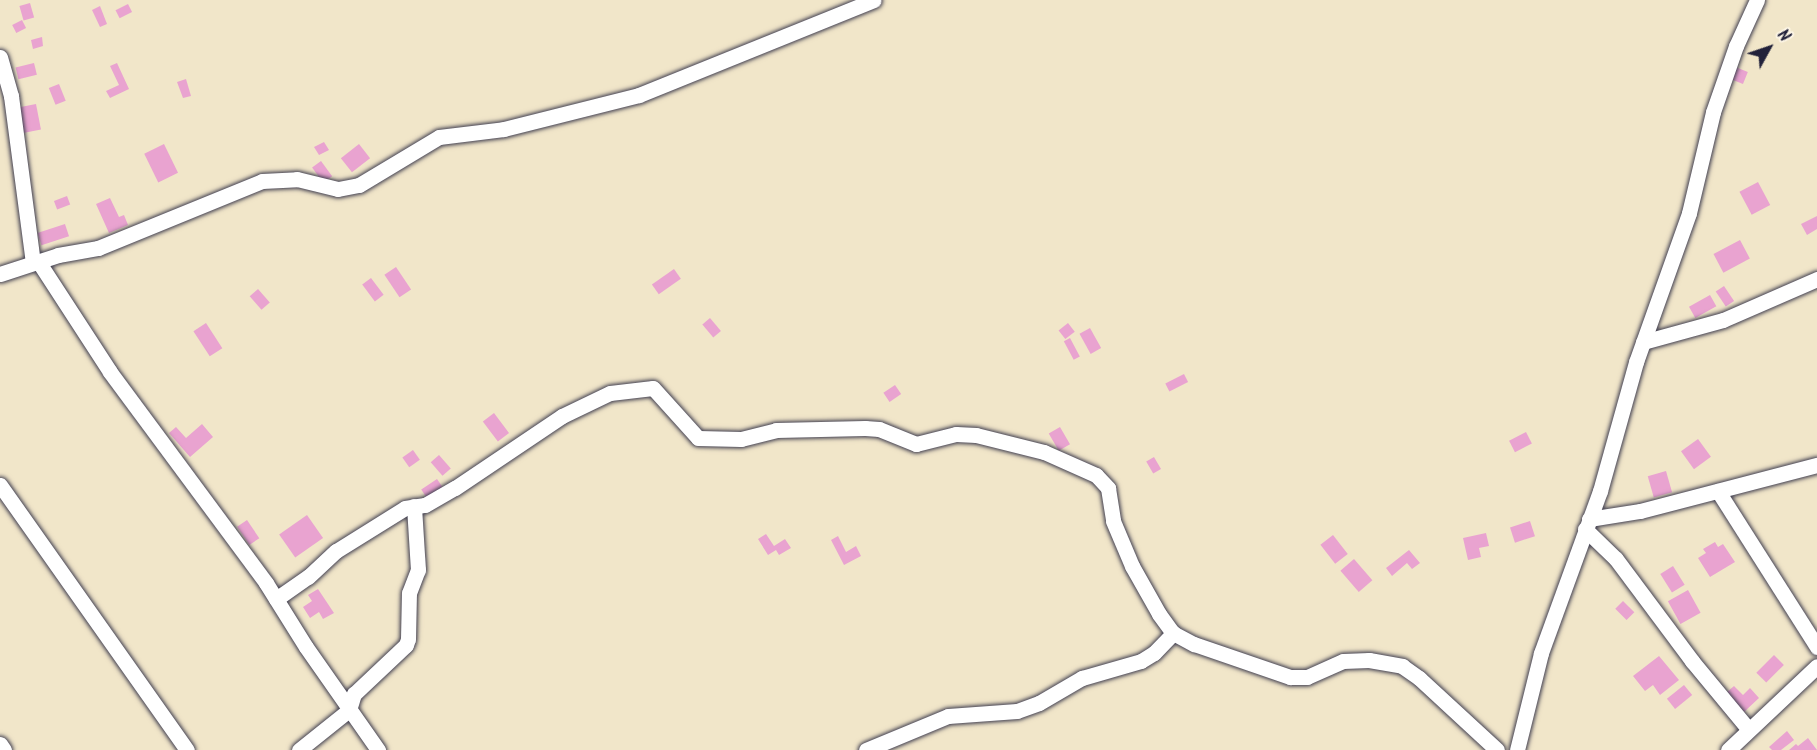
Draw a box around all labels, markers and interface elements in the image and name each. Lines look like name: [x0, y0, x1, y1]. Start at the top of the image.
north arrow: [1739, 18, 1799, 78]
text: N: [1770, 24, 1796, 48]

